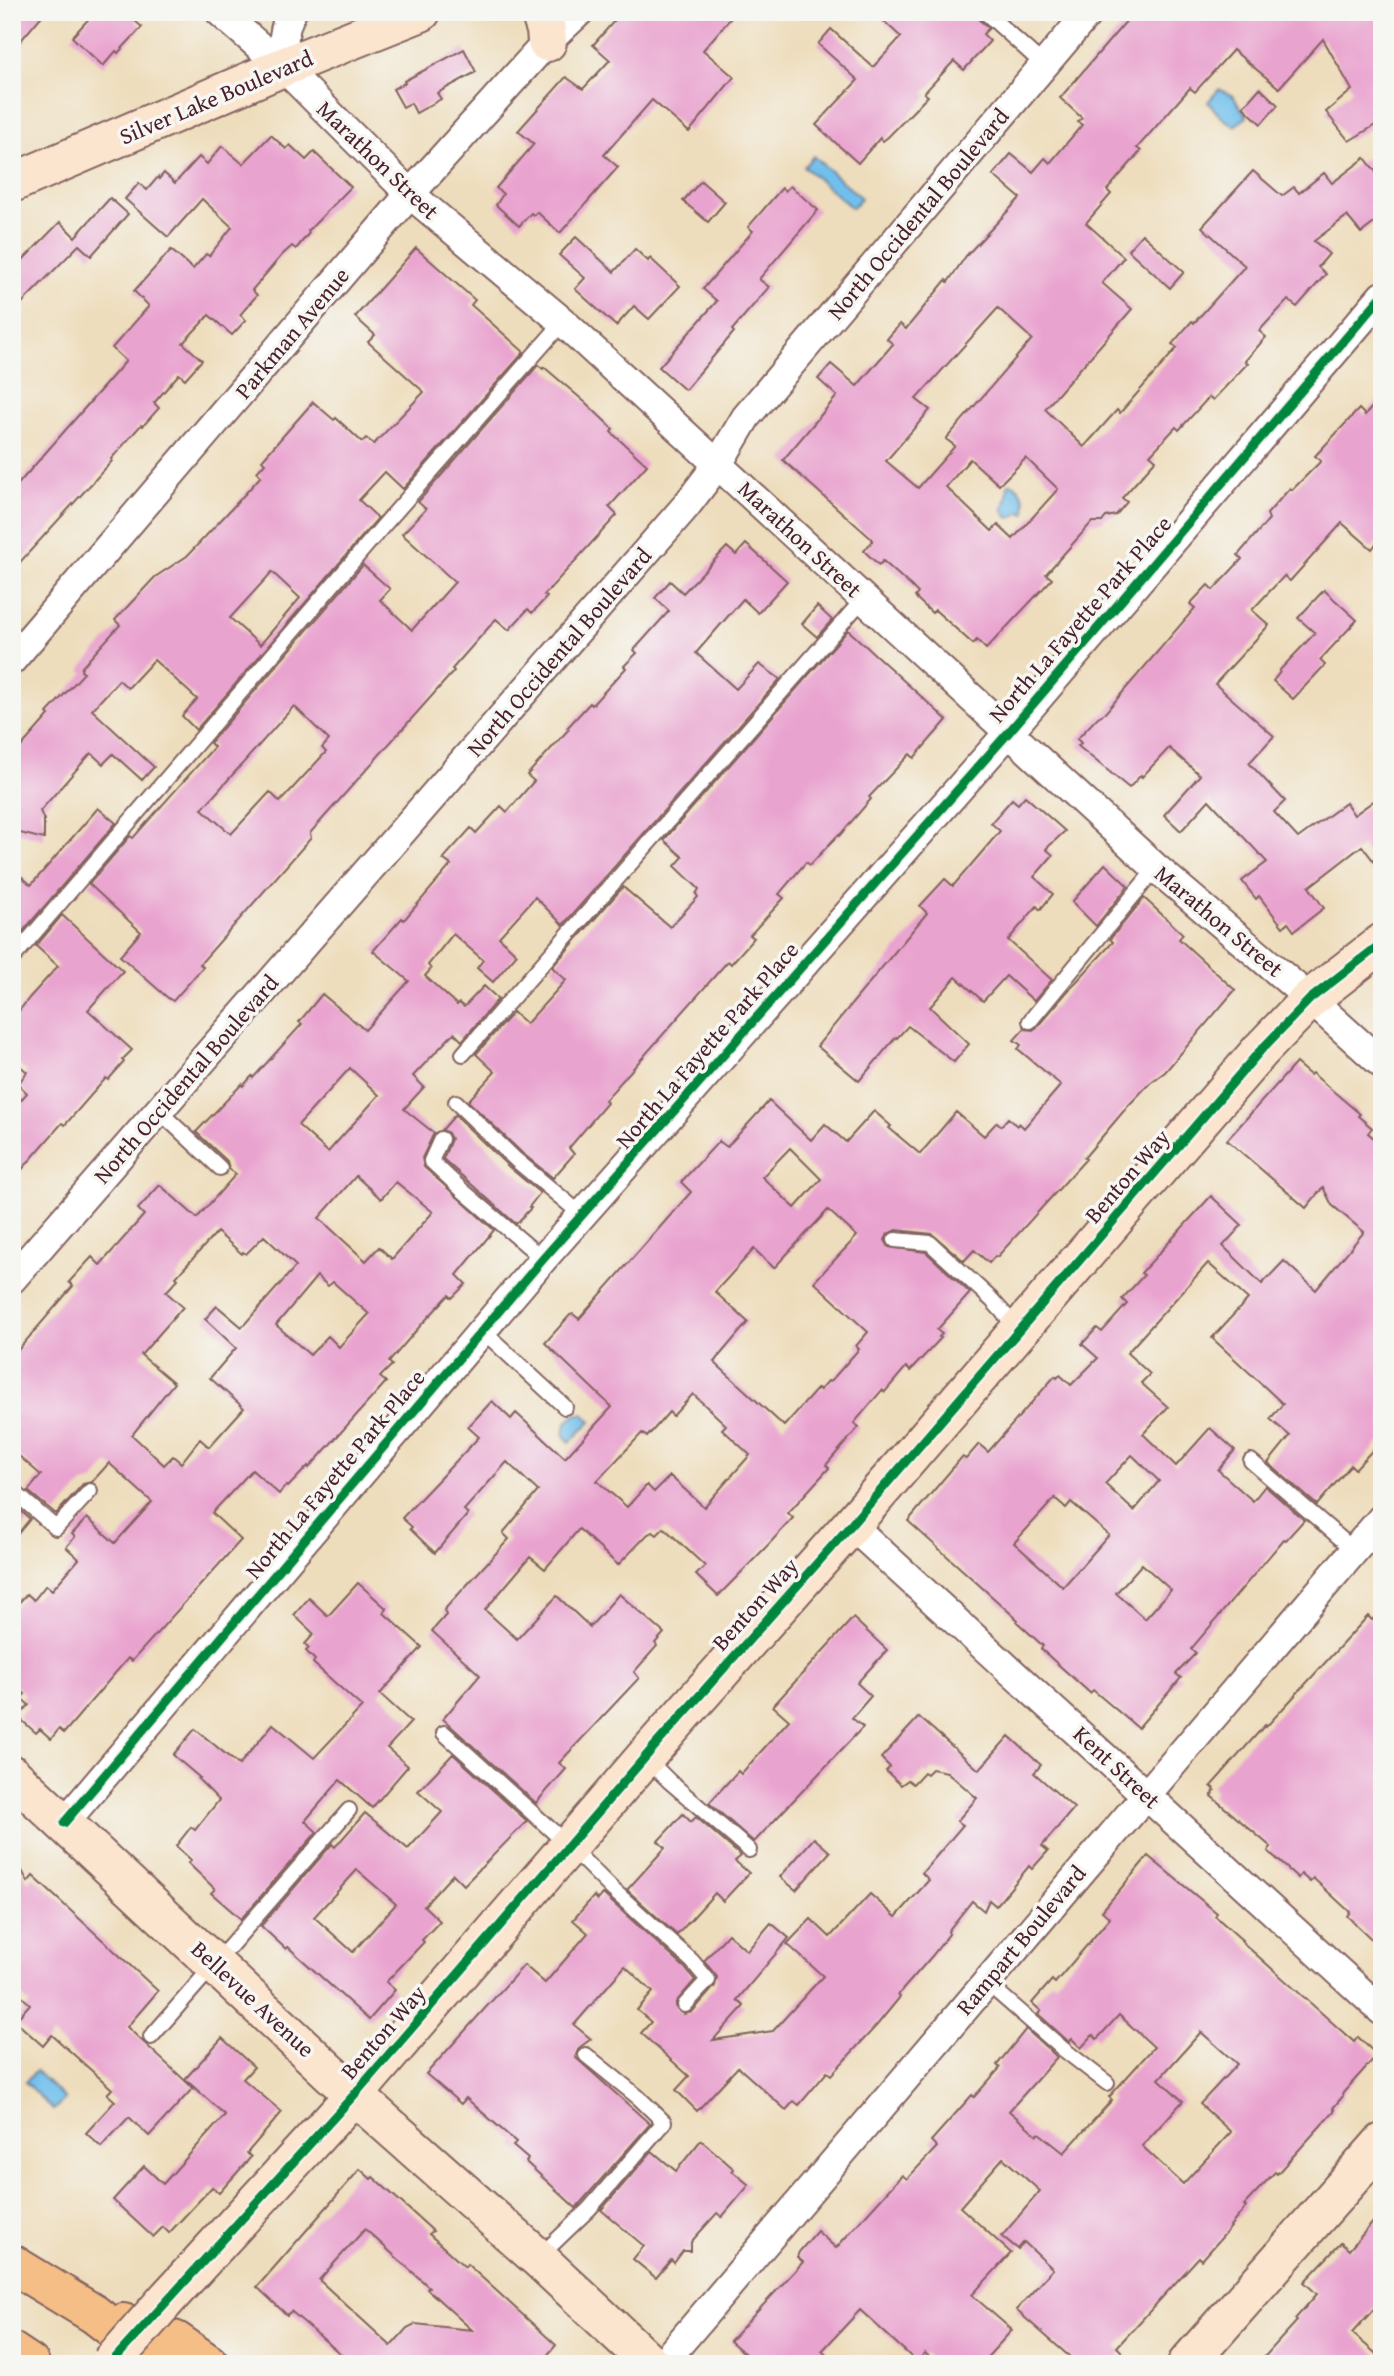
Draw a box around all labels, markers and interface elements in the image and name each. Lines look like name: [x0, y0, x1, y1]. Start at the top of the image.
street label: Silver Lake Boulevard: [114, 41, 318, 152]
street label: Marathon Street: [310, 93, 447, 227]
street label: North Occidental Boulevard: [819, 100, 1017, 327]
street label: Parkman Avenue: [227, 260, 357, 406]
street label: Marathon Street: [731, 472, 870, 605]
street label: North La Fayette Park Place: [980, 508, 1179, 729]
street label: North Occidental Boulevard: [458, 539, 659, 763]
street label: Marathon Street: [1148, 857, 1291, 984]
street label: North La Fayette Park Place: [607, 934, 806, 1155]
street label: North Occidental Boulevard: [85, 966, 286, 1190]
street label: Benton Way: [1076, 1121, 1177, 1230]
street label: North La Fayette Park Place: [237, 1362, 432, 1586]
street label: Benton Way: [704, 1549, 806, 1658]
street label: Kent Street: [1066, 1717, 1168, 1816]
street label: Rampart Boulevard: [948, 1857, 1094, 2022]
street label: Bellevue Avenue: [184, 1933, 322, 2065]
street label: Benton Way: [332, 1977, 433, 2086]

